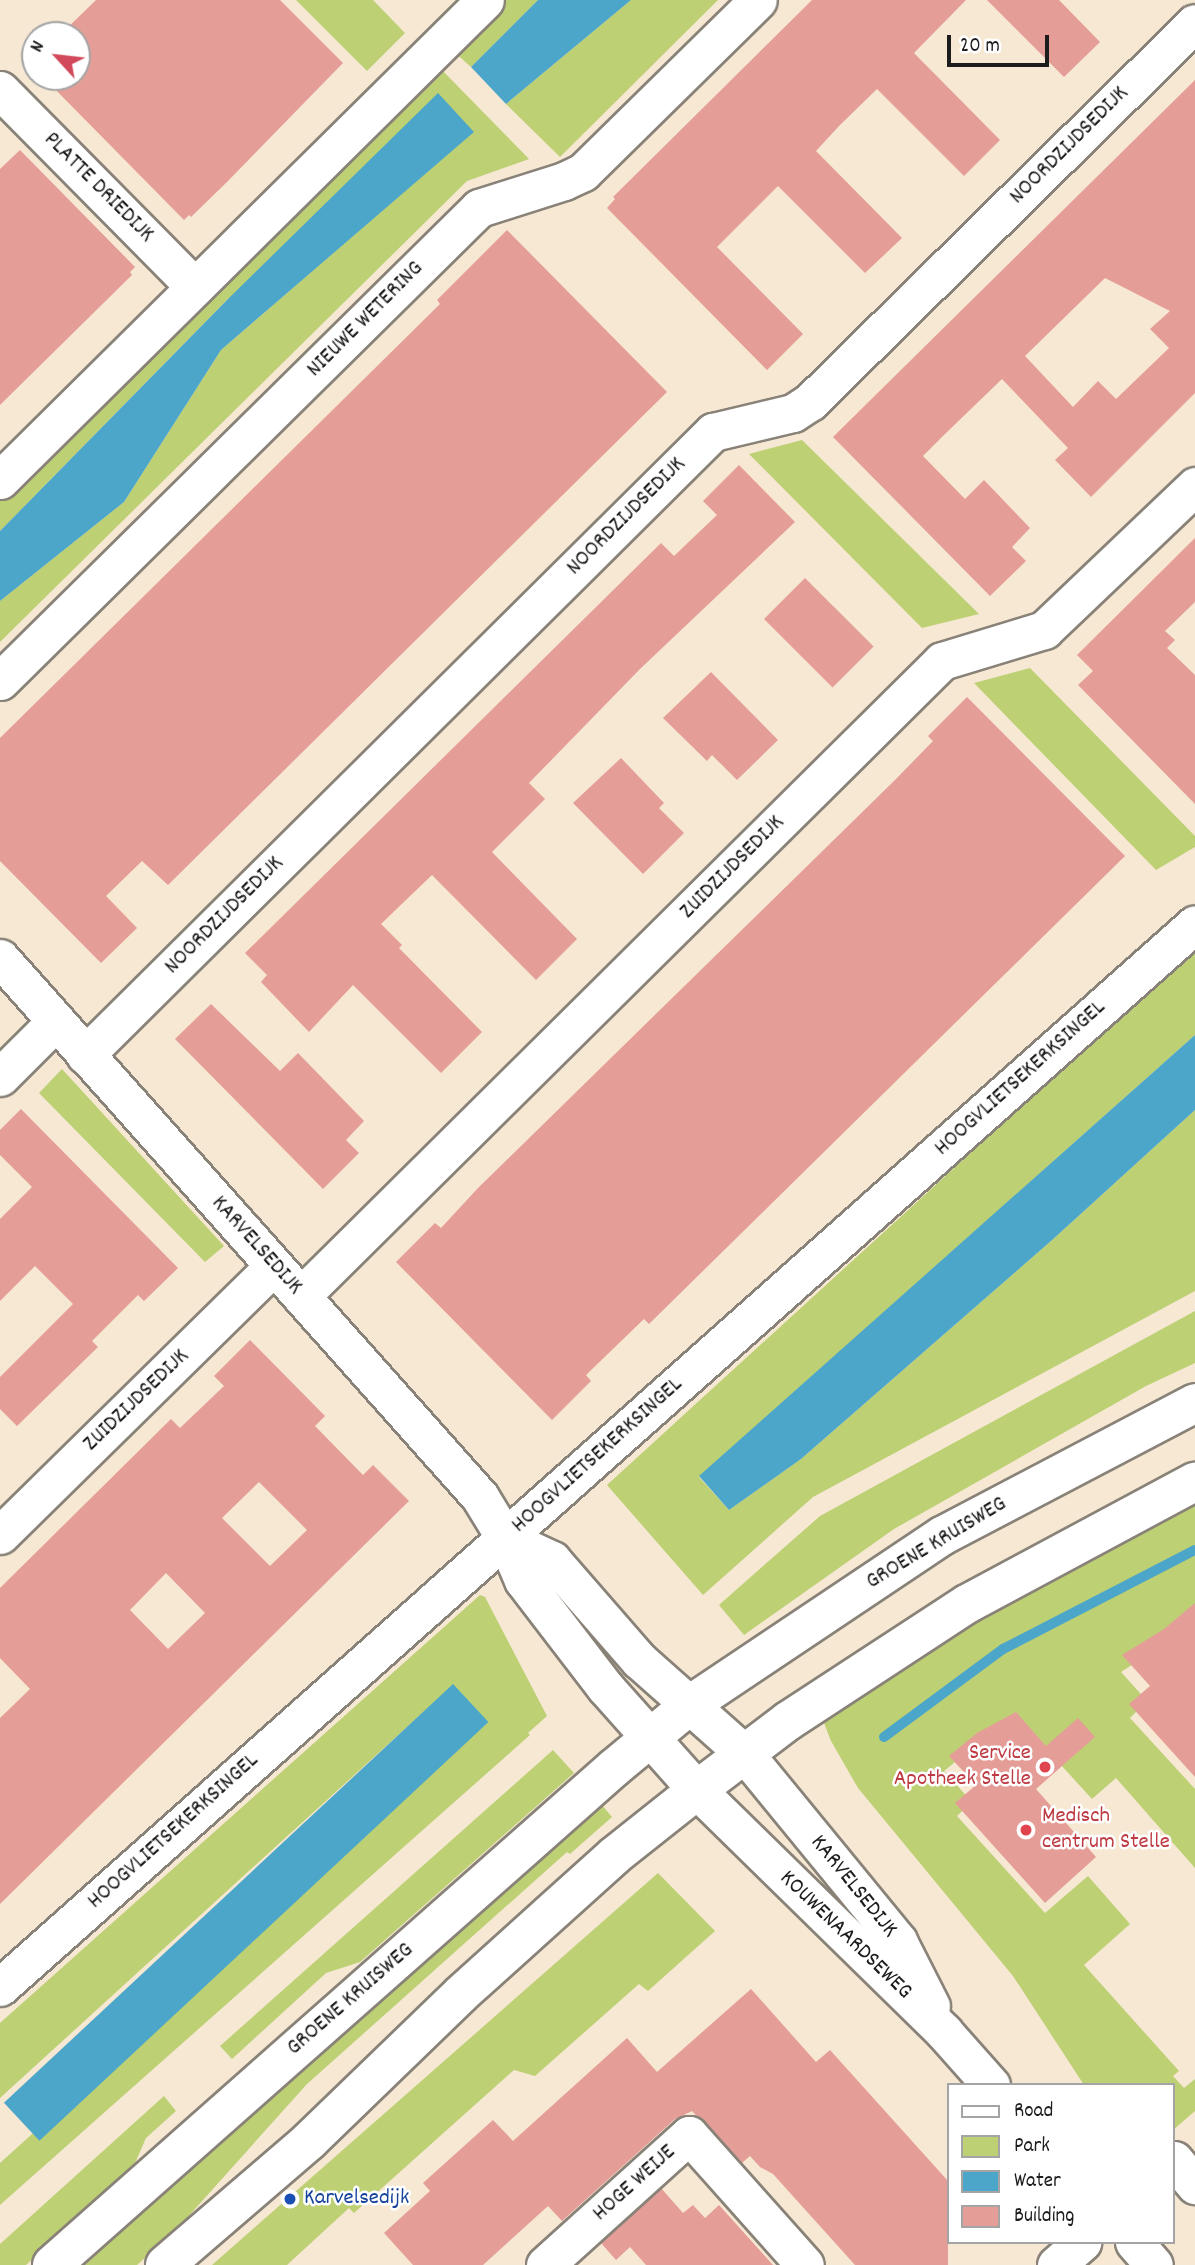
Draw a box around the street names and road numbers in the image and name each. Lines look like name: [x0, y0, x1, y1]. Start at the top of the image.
street label: NOORDZIJDSEDIJK: [1005, 81, 1135, 211]
street label: PLATTE DRIEDIJK: [37, 127, 159, 249]
street label: NIEUWE WETERING: [302, 256, 430, 384]
street label: NOORDZIJDSEDIJK: [562, 452, 692, 582]
street label: ZUIDZIJDSEDIJK: [675, 810, 791, 926]
street label: NOORDZIJDSEDIJK: [160, 851, 290, 981]
street label: HOOGVLIETSEKERKSINGEL: [930, 995, 1112, 1163]
street label: KARVELSEDIJK: [204, 1191, 308, 1301]
street label: ZUIDZIJDSEDIJK: [78, 1344, 196, 1458]
street label: HOOGVLIETSEKERKSINGEL: [507, 1372, 689, 1540]
street label: GROENE KRUISWEG: [862, 1491, 1012, 1597]
street label: HOOGVLIETSEKERKSINGEL: [83, 1748, 265, 1916]
street label: KARVELSEDIJK: [803, 1830, 903, 1944]
street label: KOUWENAARDSEWEG: [773, 1866, 917, 2006]
street label: GROENE KRUISWEG: [282, 1937, 420, 2063]
street label: HOGE WEIJE: [588, 2140, 682, 2228]

